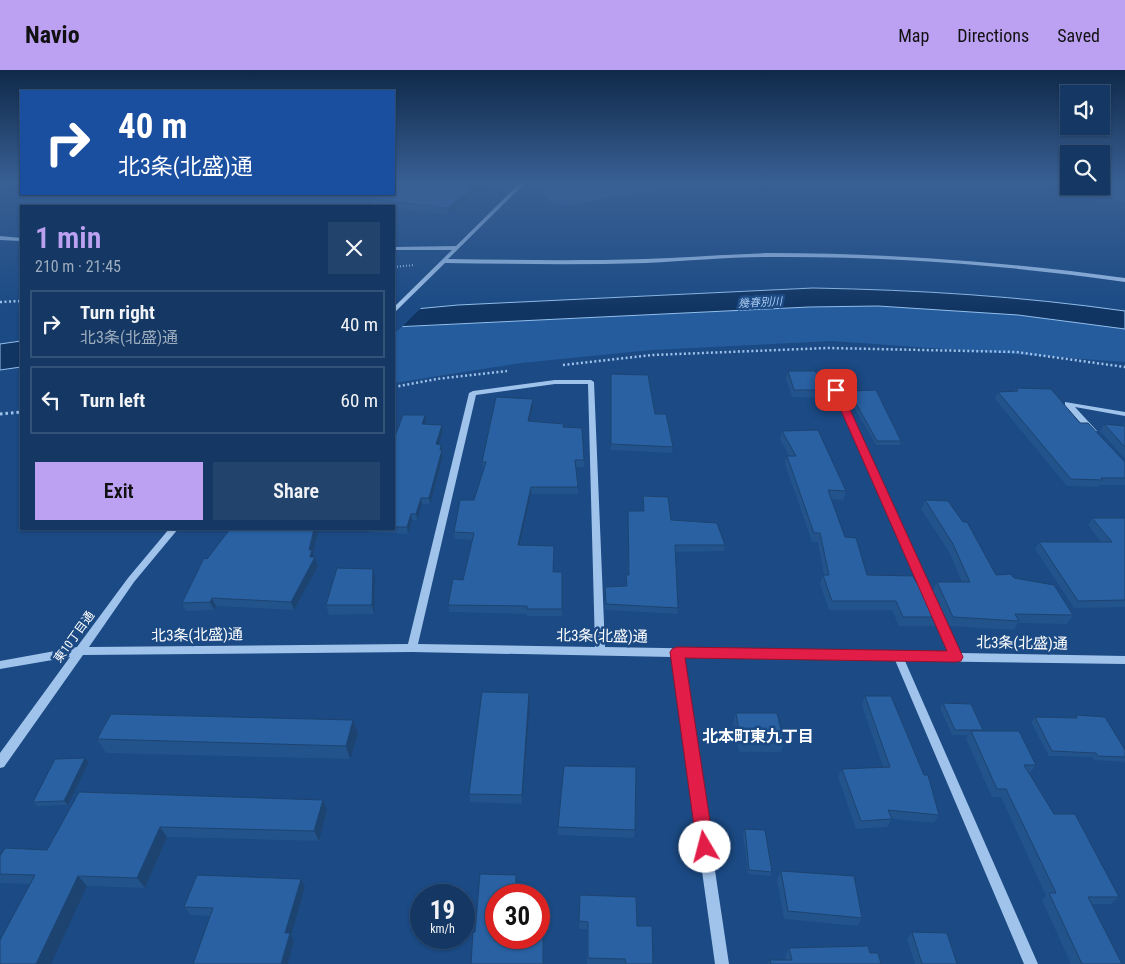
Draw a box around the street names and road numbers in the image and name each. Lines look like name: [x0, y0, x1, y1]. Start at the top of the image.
street label: 東10丁目通: [51, 609, 97, 665]
street label: 北3条(北盛)通: [151, 625, 243, 645]
street label: 北3条(北盛)通: [556, 626, 648, 646]
street label: 北3条(北盛)通: [976, 633, 1068, 653]

